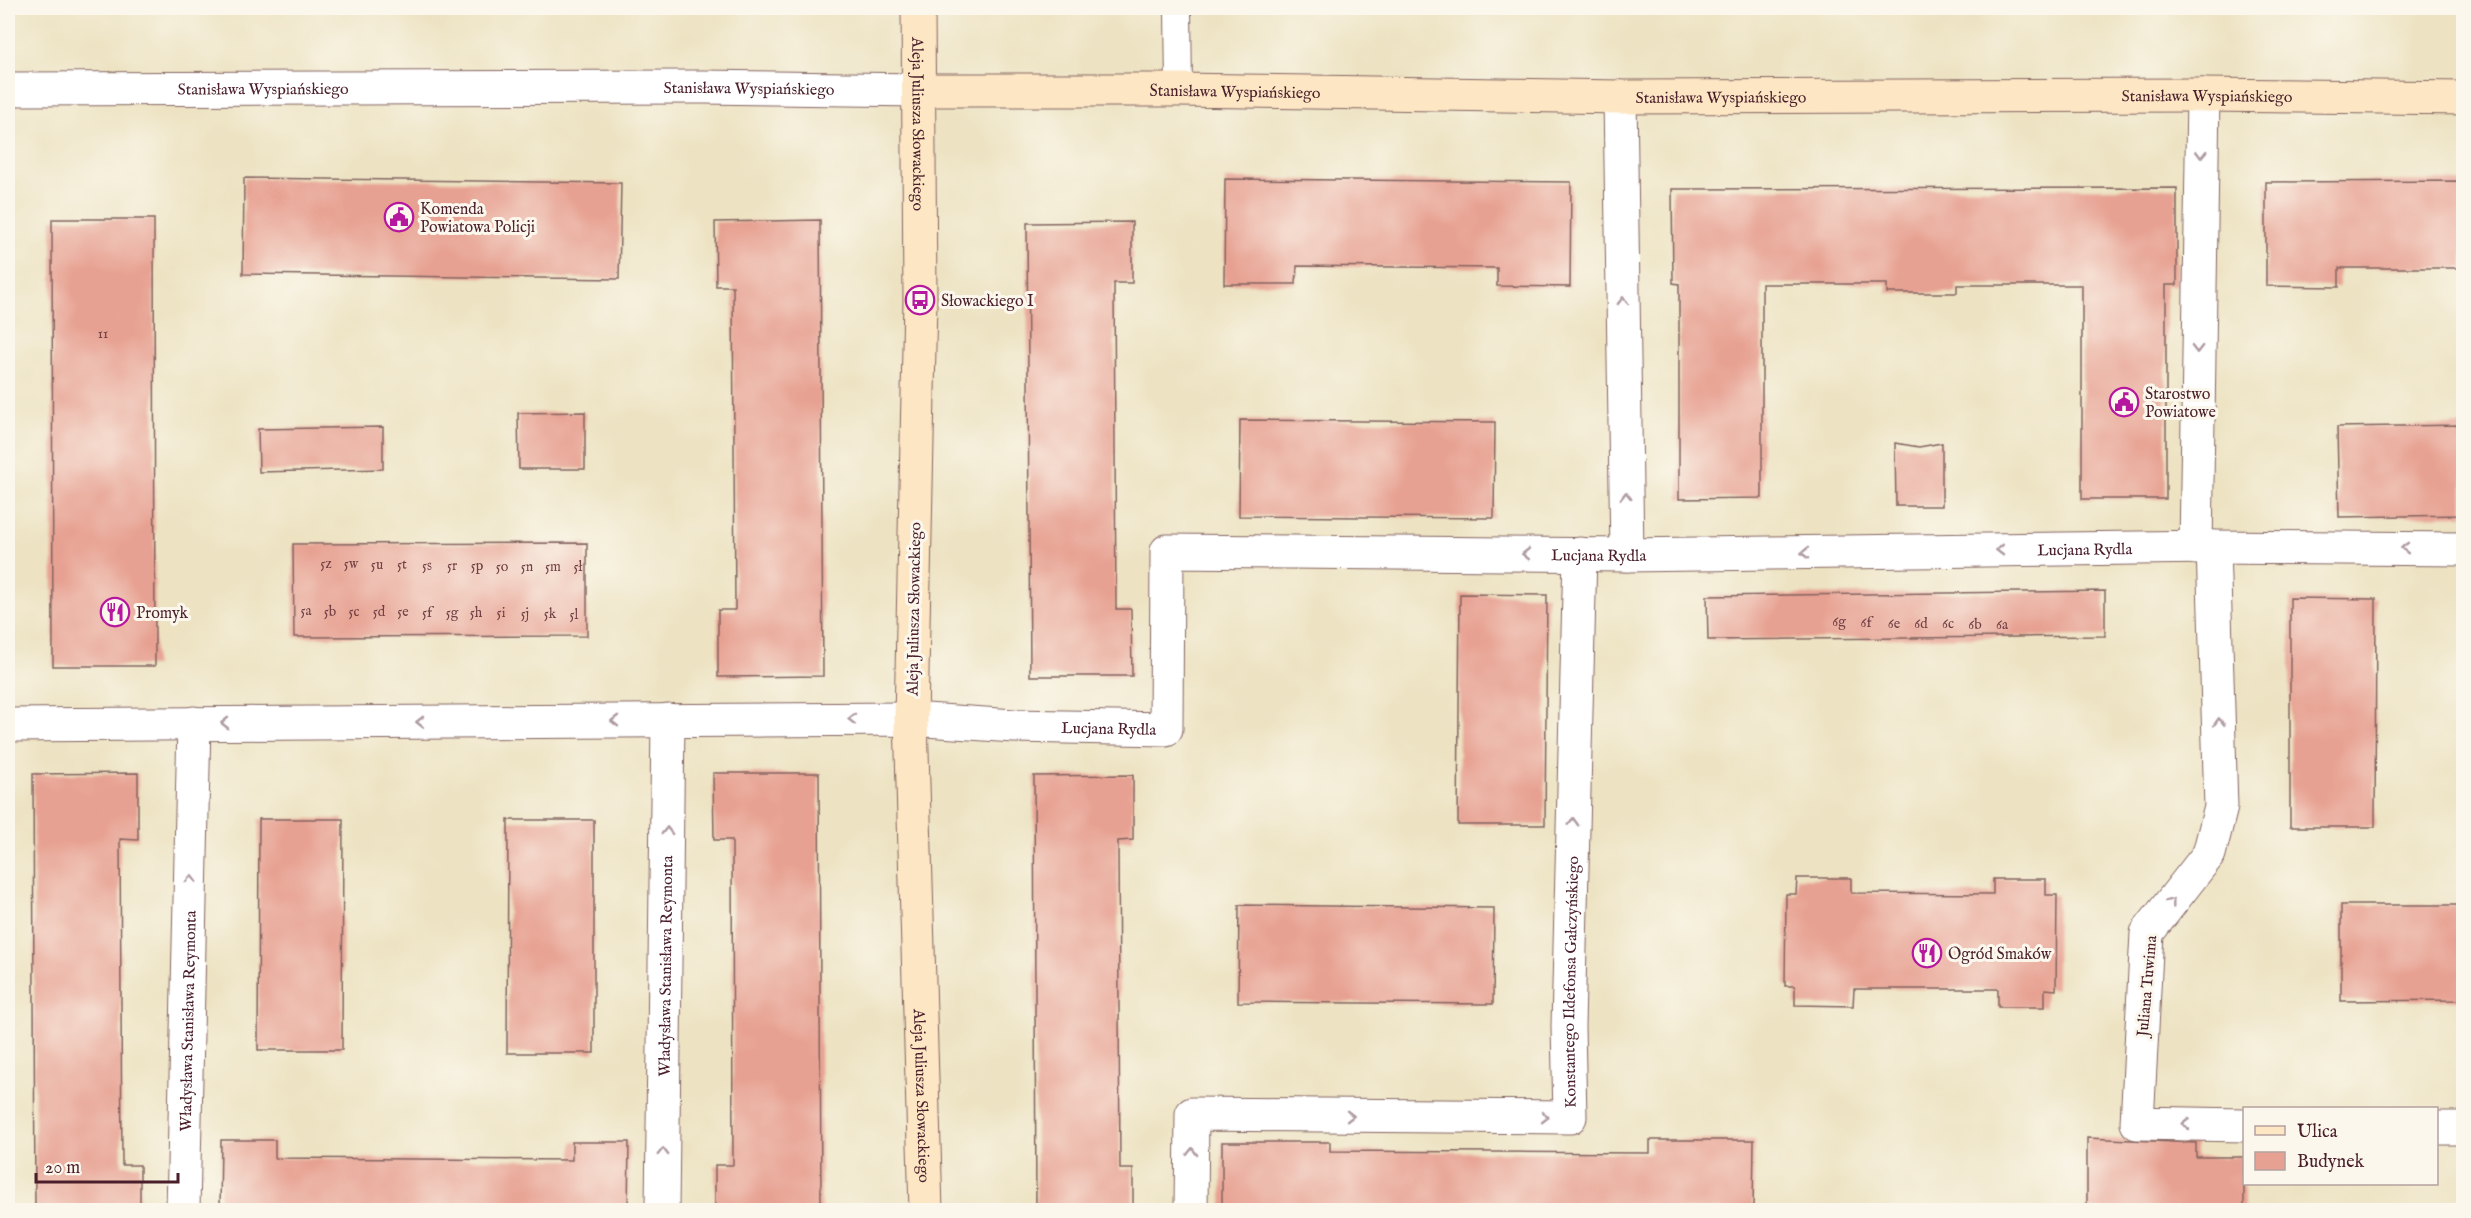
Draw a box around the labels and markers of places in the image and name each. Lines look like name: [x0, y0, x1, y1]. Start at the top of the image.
place label: Komenda Powiatowa Policji: [420, 200, 535, 238]
public building icon: Komenda Powiatowa Policji: [383, 201, 415, 233]
bus stop icon: Słowackiego I: [904, 284, 936, 316]
place label: Słowackiego I: [941, 292, 1034, 312]
place label: Starostwo Powiatowe: [2145, 385, 2216, 423]
public building icon: Starostwo Powiatowe: [2108, 386, 2140, 418]
restaurant icon: Promyk: [99, 596, 131, 628]
place label: Promyk: [136, 604, 189, 624]
restaurant icon: Ogród Smaków: [1911, 937, 1943, 969]
place label: Ogród Smaków: [1948, 945, 2052, 965]

